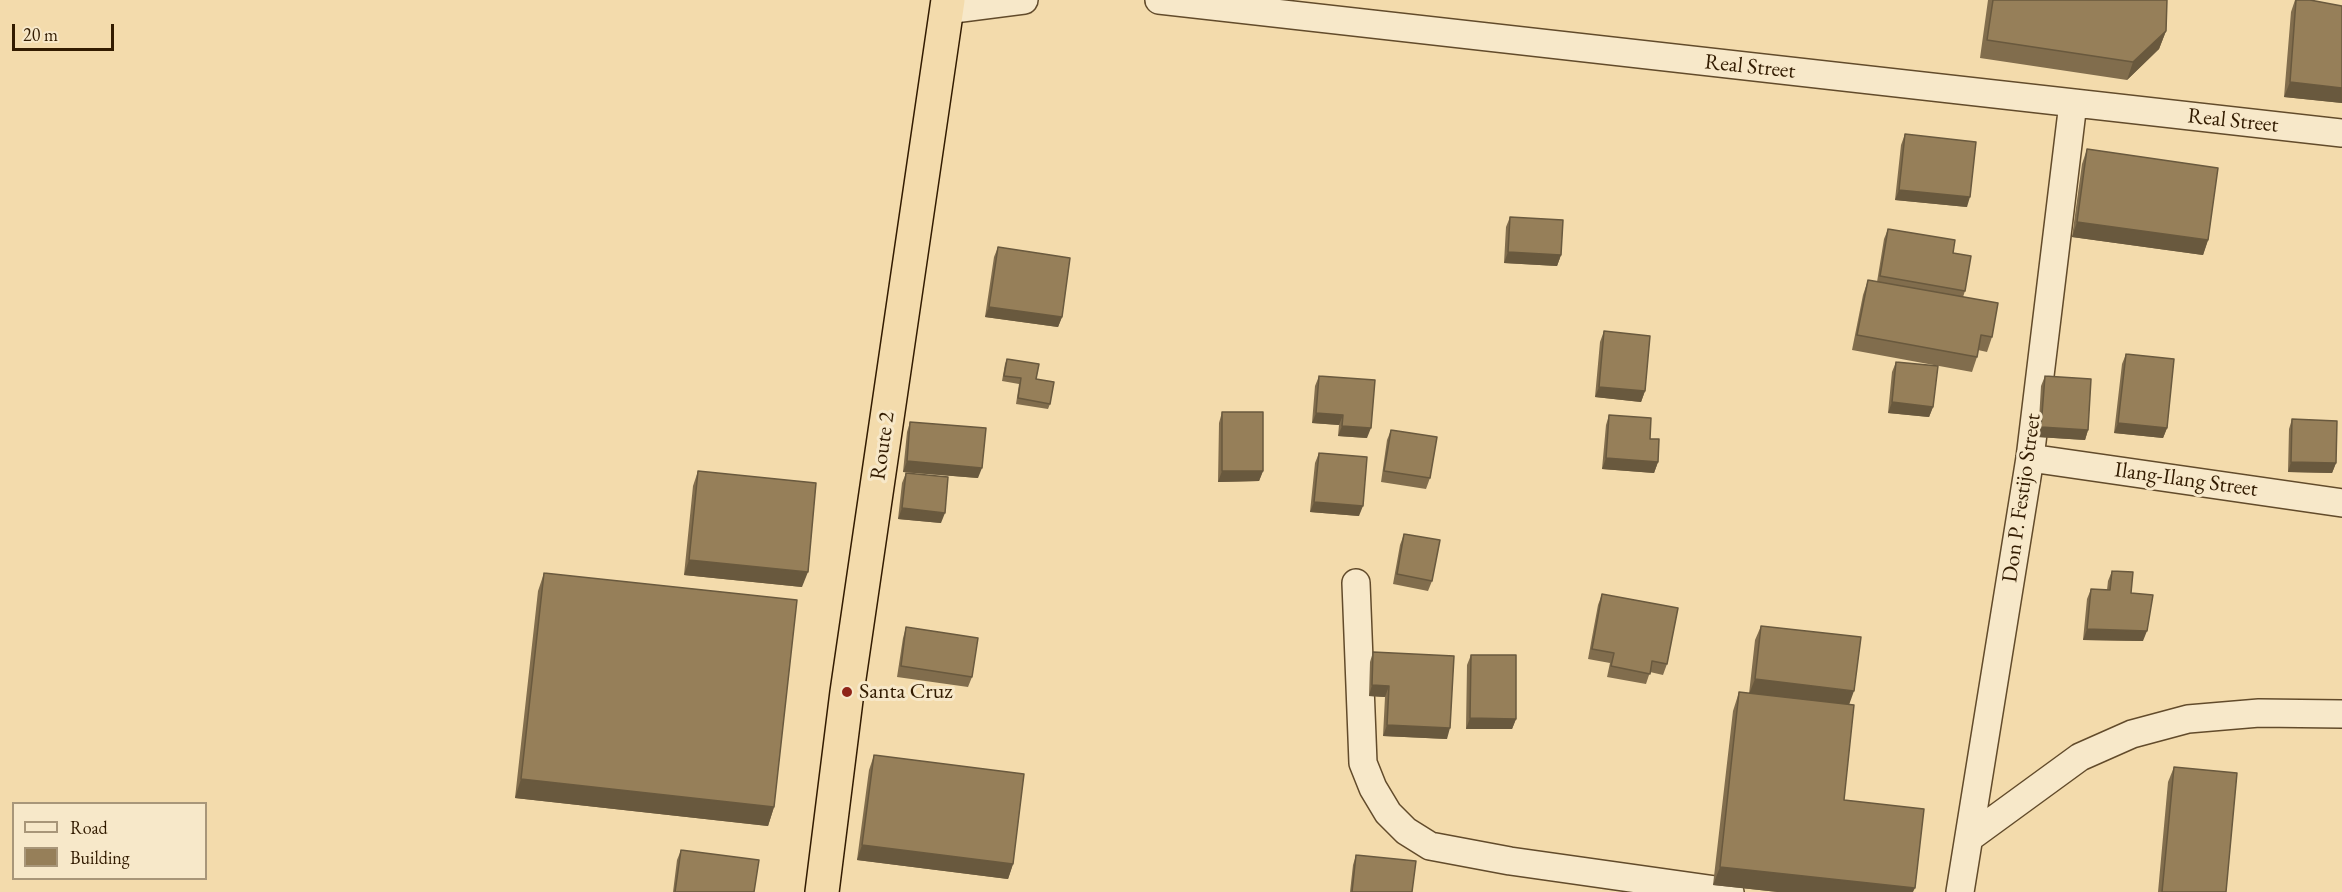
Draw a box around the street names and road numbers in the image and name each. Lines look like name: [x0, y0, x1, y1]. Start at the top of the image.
street label: Real Street: [1703, 49, 1797, 85]
street label: Real Street: [2186, 103, 2280, 139]
street label: Route 2: [865, 410, 901, 482]
street label: Don P. Festijo Street: [1997, 412, 2047, 584]
street label: Ilang-Ilang Street: [2113, 457, 2259, 503]

